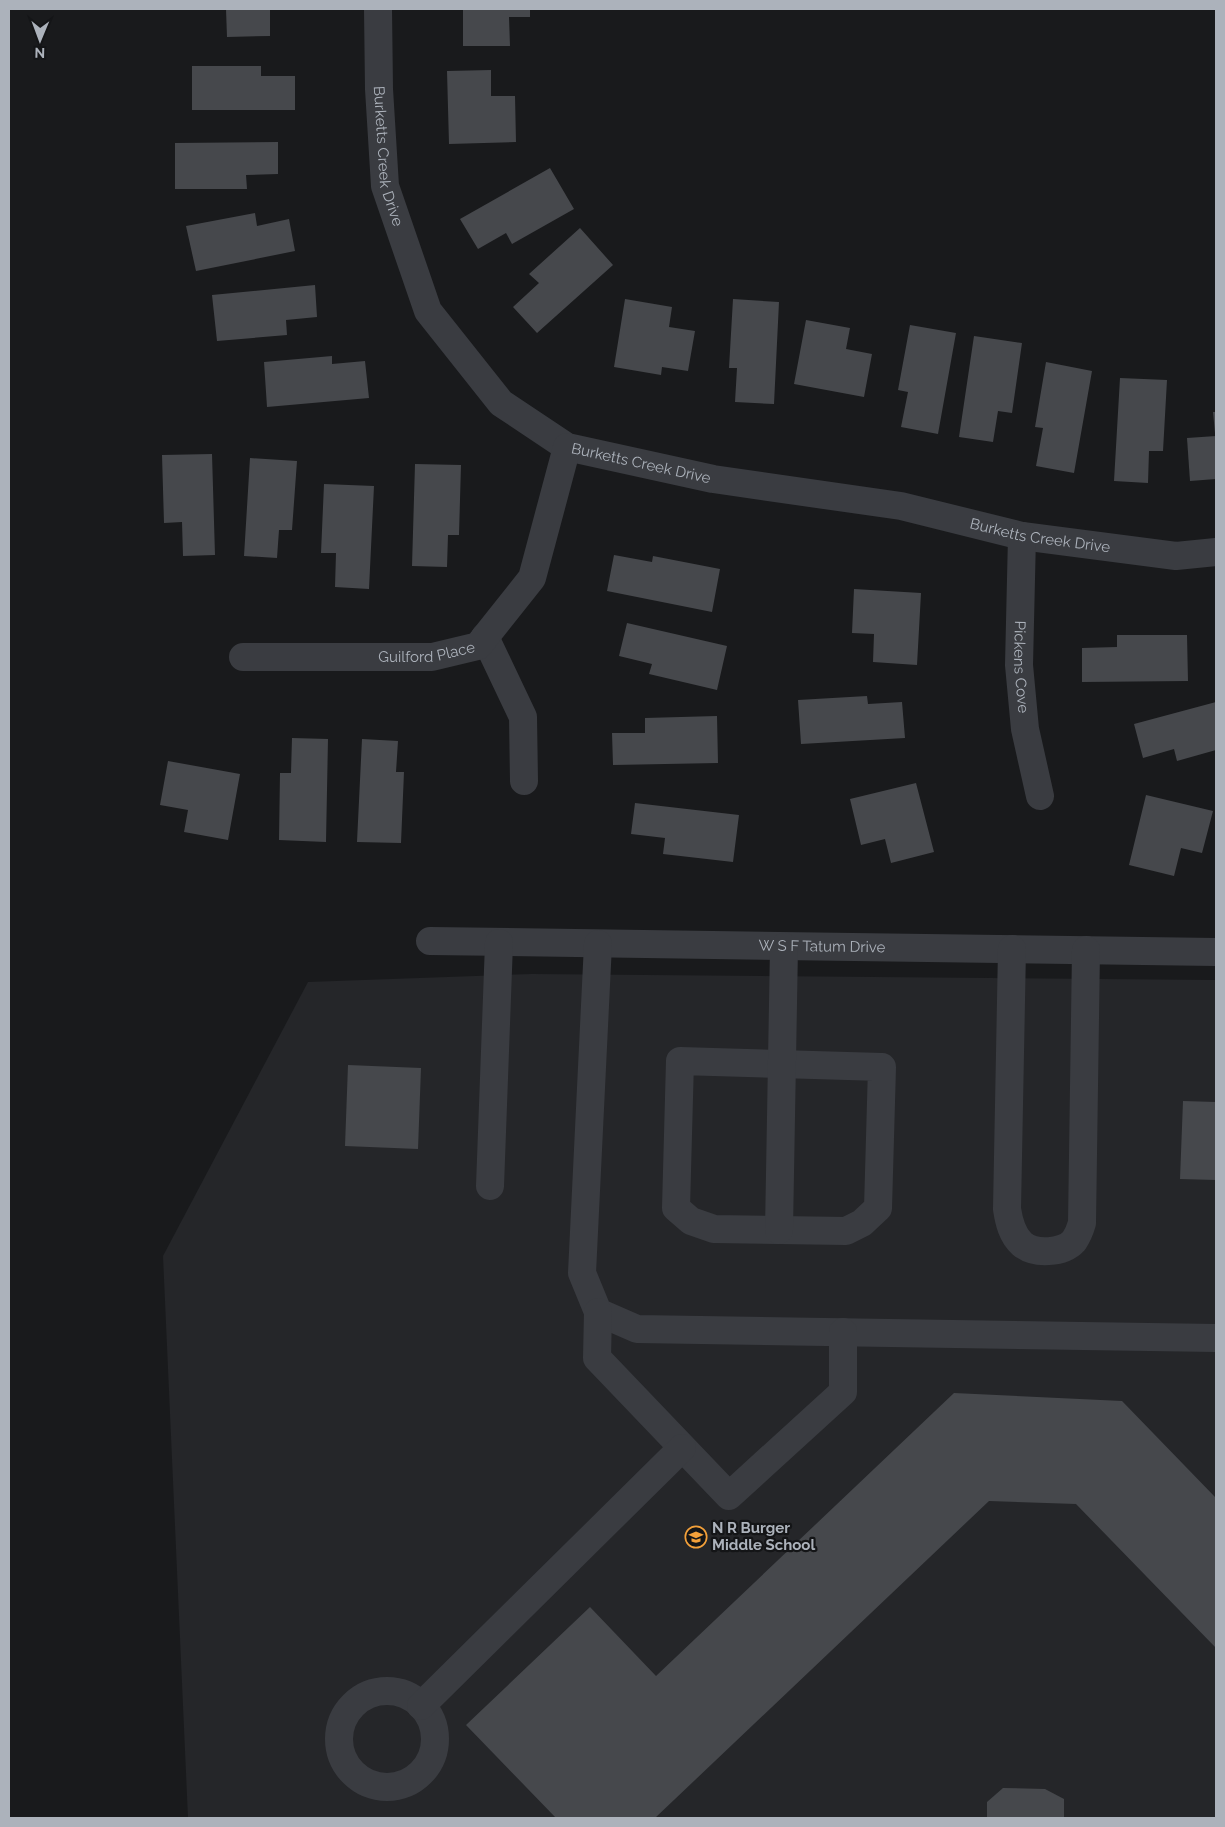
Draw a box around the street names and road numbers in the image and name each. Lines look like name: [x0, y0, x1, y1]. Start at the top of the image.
street label: Burketts Creek Drive: [370, 85, 407, 229]
street label: Burketts Creek Drive: [570, 439, 713, 487]
street label: Burketts Creek Drive: [968, 514, 1111, 556]
street label: Pickens Cove: [1010, 620, 1032, 714]
street label: Guilford Place: [378, 638, 477, 666]
street label: W S F Tatum Drive: [758, 937, 886, 956]

